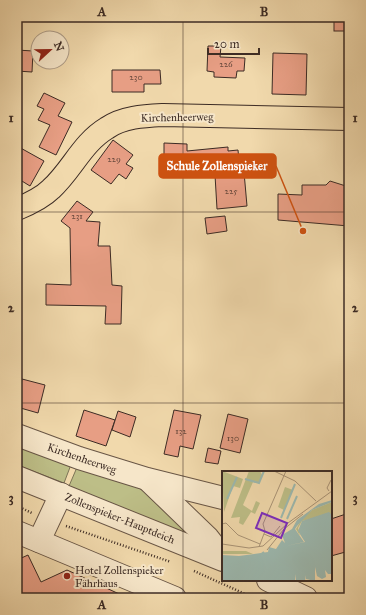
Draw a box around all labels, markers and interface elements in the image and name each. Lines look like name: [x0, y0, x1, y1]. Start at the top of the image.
text: A: [97, 4, 107, 20]
text: B: [260, 4, 269, 20]
north arrow: [30, 30, 70, 70]
scale bar: [208, 30, 259, 56]
text: 20 m: [214, 37, 240, 51]
text: N: [51, 40, 67, 54]
house number: 226: [219, 58, 233, 69]
house number: 230: [129, 71, 143, 82]
text: 1: [8, 110, 14, 126]
street label: Kirchenheerweg: [141, 110, 214, 125]
text: 1: [352, 110, 358, 126]
house number: 229: [107, 153, 121, 164]
callout: Schule Zollenspieker: [159, 154, 276, 178]
text: Schule Zollenspieker: [167, 159, 268, 174]
house number: 225: [225, 185, 238, 196]
house number: 231: [71, 210, 83, 221]
text: 2: [8, 300, 15, 316]
text: 2: [352, 300, 359, 316]
house number: 132: [175, 425, 187, 436]
house number: 130: [227, 432, 239, 443]
street label: Kirchenheerweg: [45, 441, 119, 477]
inset map: [222, 471, 332, 581]
text: 3: [8, 490, 14, 506]
street label: Zollenspieker-Hauptdeich: [63, 490, 177, 546]
text: 3: [352, 490, 358, 506]
place label: Hotel Zollenspieker Fährhaus: [75, 564, 164, 590]
marker: Hotel Zollenspieker Fährhaus: [62, 571, 72, 581]
text: A: [97, 597, 107, 613]
text: B: [260, 597, 269, 613]

